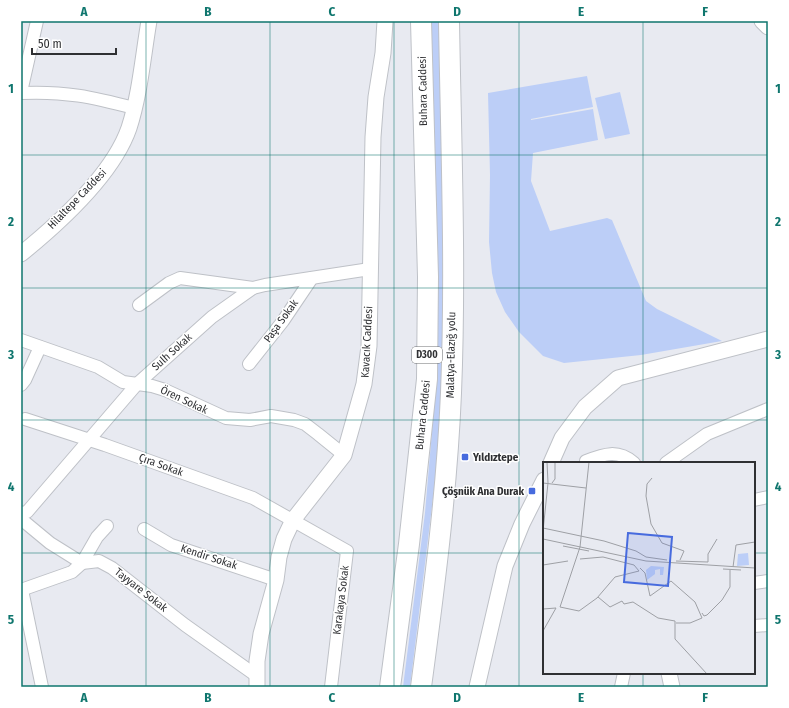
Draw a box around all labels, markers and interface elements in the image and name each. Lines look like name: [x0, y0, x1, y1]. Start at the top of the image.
text: A: [79, 4, 88, 19]
text: B: [204, 4, 212, 19]
text: C: [329, 4, 336, 19]
text: D: [453, 4, 461, 19]
text: E: [578, 4, 584, 19]
text: F: [702, 4, 708, 19]
scale bar: [32, 30, 116, 56]
text: 50 m: [38, 37, 62, 51]
street label: Buhara Caddesi: [416, 56, 430, 126]
text: 1: [8, 81, 14, 96]
text: 1: [775, 81, 781, 96]
street label: Hilaltepe Caddesi: [45, 166, 109, 232]
text: 2: [7, 214, 14, 229]
text: 2: [774, 214, 781, 229]
street label: Paşa Sokak: [261, 296, 301, 345]
street label: Kavacık Caddesi: [359, 306, 375, 378]
street label: Malatya-Elazığ yolu: [444, 312, 458, 398]
street label: Sulh Sokak: [149, 330, 195, 373]
text: 3: [7, 347, 14, 362]
road number: D300: [412, 347, 442, 363]
text: 3: [774, 347, 781, 362]
street label: Buhara Caddesi: [413, 379, 433, 450]
street label: Ören Sokak: [158, 383, 211, 417]
street label: Çıra Sokak: [137, 451, 186, 479]
place label: Yıldıztepe: [472, 451, 519, 464]
marker: Yıldıztepe: [460, 452, 470, 462]
inset map: [543, 462, 755, 674]
text: 4: [8, 479, 15, 494]
text: 4: [775, 479, 782, 494]
place label: Çöşnük Ana Durak: [442, 485, 524, 498]
marker: Çöşnük Ana Durak: [527, 486, 537, 496]
street label: Kendir Sokak: [179, 542, 240, 573]
street label: Karakaya Sokak: [330, 564, 352, 635]
street label: Tayyare Sokak: [112, 565, 171, 615]
text: 5: [8, 612, 14, 627]
text: 5: [775, 612, 781, 627]
text: A: [79, 690, 88, 705]
text: B: [204, 690, 212, 705]
text: C: [329, 690, 336, 705]
text: D: [453, 690, 461, 705]
text: E: [578, 690, 584, 705]
text: F: [702, 690, 708, 705]

